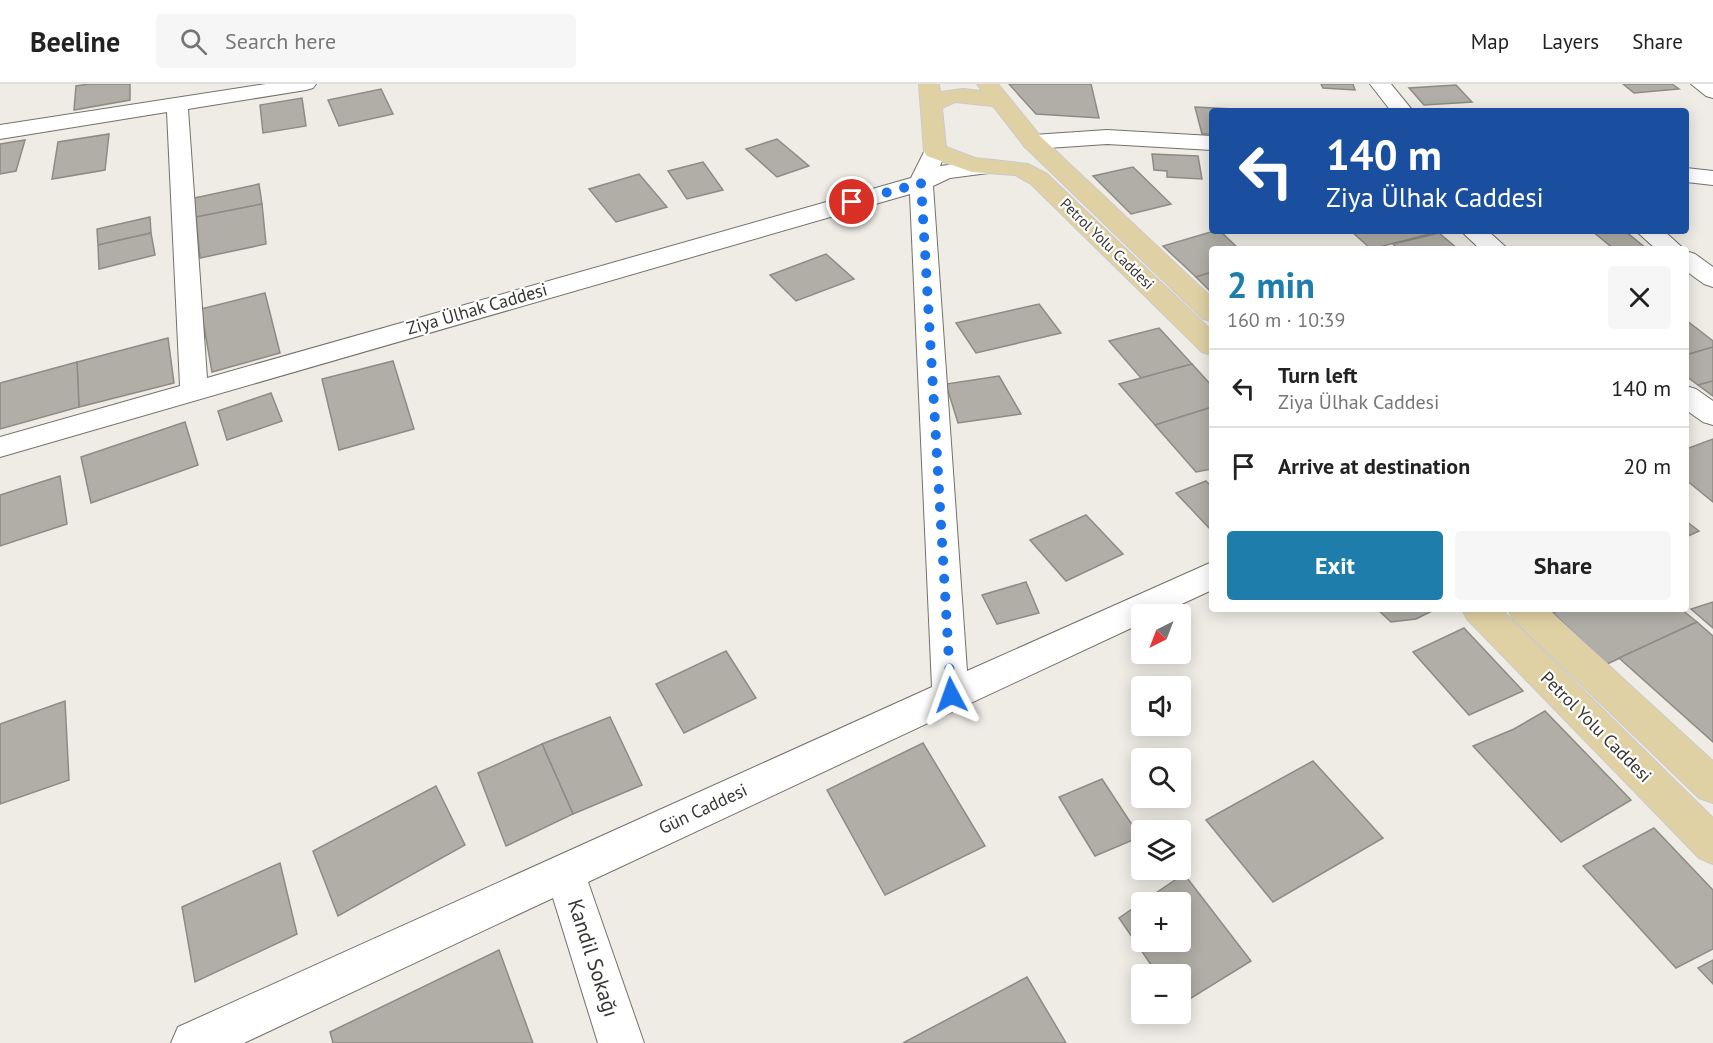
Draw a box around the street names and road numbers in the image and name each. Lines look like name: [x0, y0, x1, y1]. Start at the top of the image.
street label: Petrol Yolu Caddesi: [1056, 194, 1158, 293]
street label: Ziya Ülhak Caddesi: [404, 277, 550, 340]
street label: Petrol Yolu Caddesi: [1536, 666, 1657, 787]
street label: Gün Caddesi: [655, 778, 751, 839]
street label: Kandil Sokağı: [562, 895, 625, 1020]

